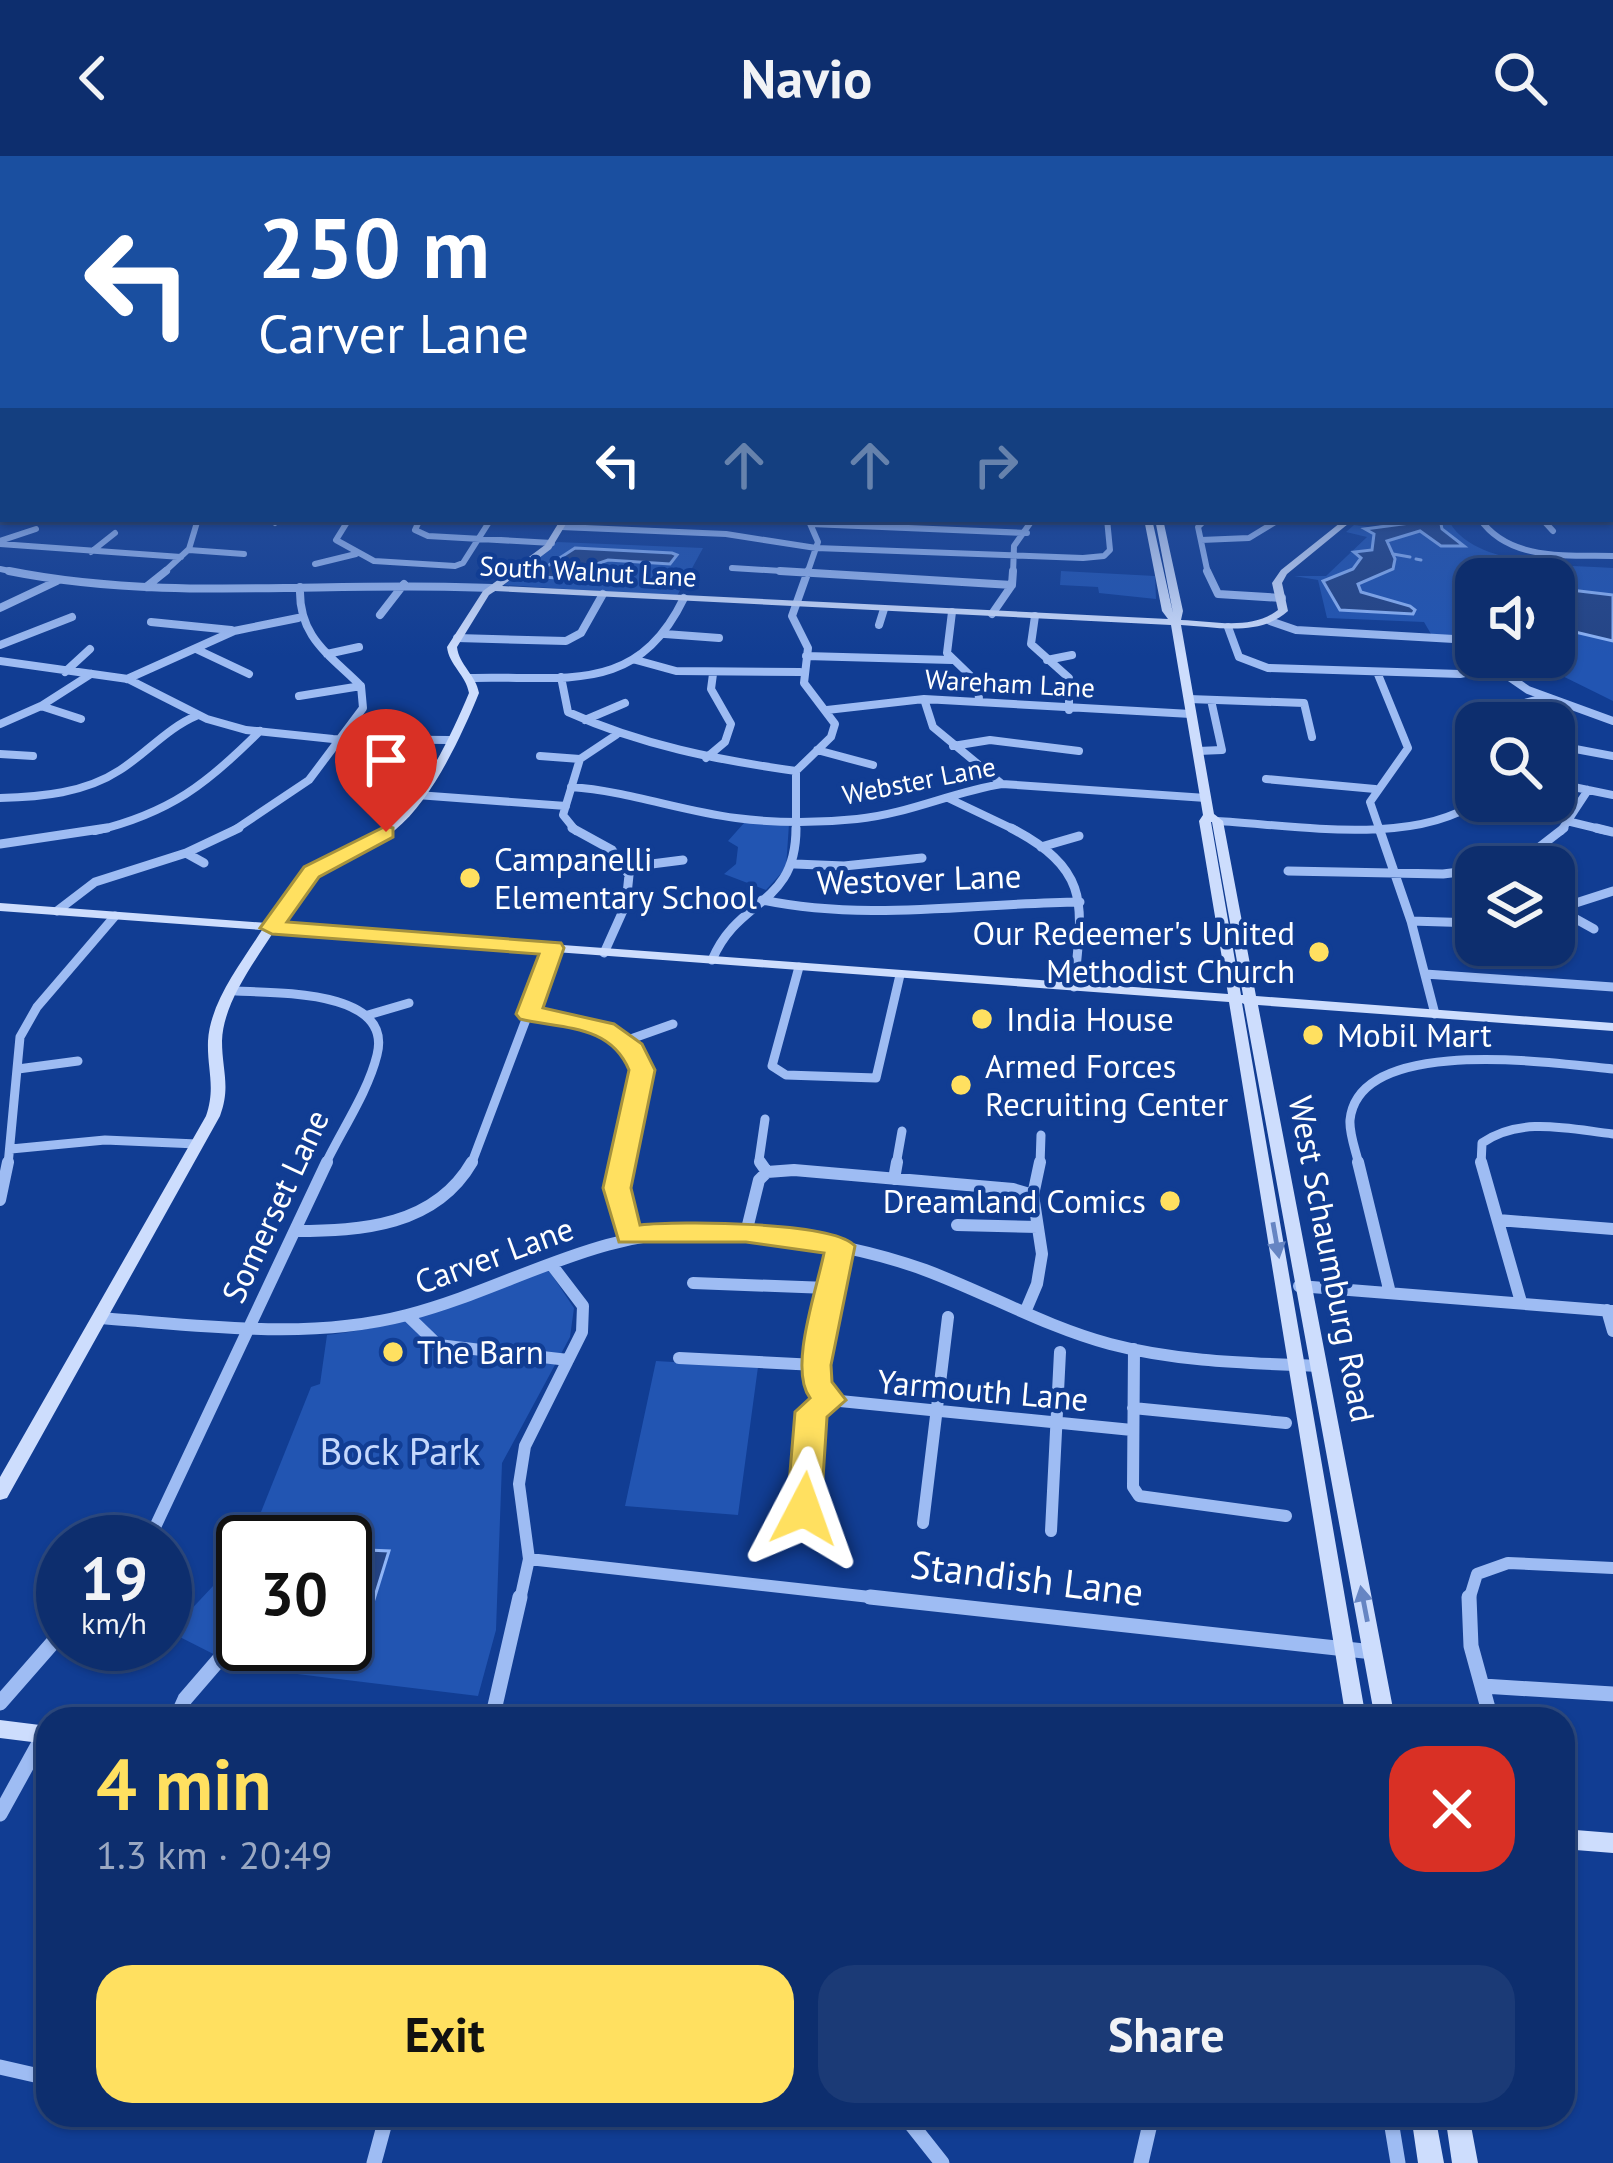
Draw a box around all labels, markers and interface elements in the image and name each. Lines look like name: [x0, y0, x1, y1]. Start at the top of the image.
text: Navio: [741, 43, 872, 113]
icon: back: [60, 45, 126, 111]
icon: search: [1487, 45, 1553, 111]
text: 250 m: [258, 192, 490, 301]
icon: left: [60, 204, 216, 360]
text: Carver Lane: [258, 298, 529, 368]
icon: left: [585, 432, 651, 498]
icon: ahead: [711, 432, 777, 498]
icon: ahead: [837, 432, 903, 498]
icon: right: [963, 432, 1029, 498]
street label: South Walnut Lane: [479, 548, 698, 594]
map controls: [1455, 558, 1575, 966]
button: sound: [1455, 558, 1575, 678]
street label: Wareham Lane: [924, 662, 1096, 704]
button: search: [1455, 702, 1575, 822]
pin: [335, 709, 437, 832]
icon: arrive: [353, 727, 419, 793]
street label: Webster Lane: [839, 749, 998, 812]
place label: Campanelli Elementary School: [494, 837, 757, 918]
button: layers: [1455, 846, 1575, 966]
street label: Westover Lane: [816, 853, 1022, 904]
marker: Campanelli Elementary School: [457, 865, 483, 891]
place label: Our Redeemer's United Methodist Church: [972, 911, 1295, 992]
marker: Our Redeemer's United Methodist Church: [1306, 939, 1332, 965]
place label: India House: [1006, 997, 1174, 1040]
marker: India House: [969, 1006, 995, 1032]
place label: Mobil Mart: [1337, 1013, 1492, 1056]
marker: Mobil Mart: [1300, 1022, 1326, 1048]
place label: Armed Forces Recruiting Center: [985, 1044, 1228, 1125]
marker: Armed Forces Recruiting Center: [948, 1072, 974, 1098]
street label: West Schaumburg Road: [1280, 1092, 1385, 1426]
street label: Somerset Lane: [211, 1102, 338, 1309]
place label: Dreamland Comics: [883, 1179, 1146, 1222]
marker: Dreamland Comics: [1157, 1188, 1183, 1214]
street label: Carver Lane: [409, 1206, 579, 1303]
one-way arrow: [1267, 1222, 1286, 1259]
place label: The Barn: [417, 1330, 544, 1373]
marker: The Barn: [380, 1339, 406, 1365]
street label: Yarmouth Lane: [876, 1359, 1090, 1420]
park label: Bock Park: [320, 1425, 481, 1476]
position arrow: [741, 1446, 867, 1572]
speed limit sign: 30: [216, 1515, 372, 1671]
street label: Standish Lane: [908, 1538, 1146, 1617]
text: 19: [80, 1539, 148, 1617]
one-way arrow: [1354, 1585, 1373, 1622]
text: km/h: [81, 1603, 147, 1642]
text: 4 min: [96, 1737, 272, 1830]
button: close: [1389, 1746, 1515, 1872]
text: 1.3 km · 20:49: [96, 1829, 332, 1880]
button: Exit: [96, 1965, 794, 2103]
button: Share: [818, 1965, 1515, 2103]

